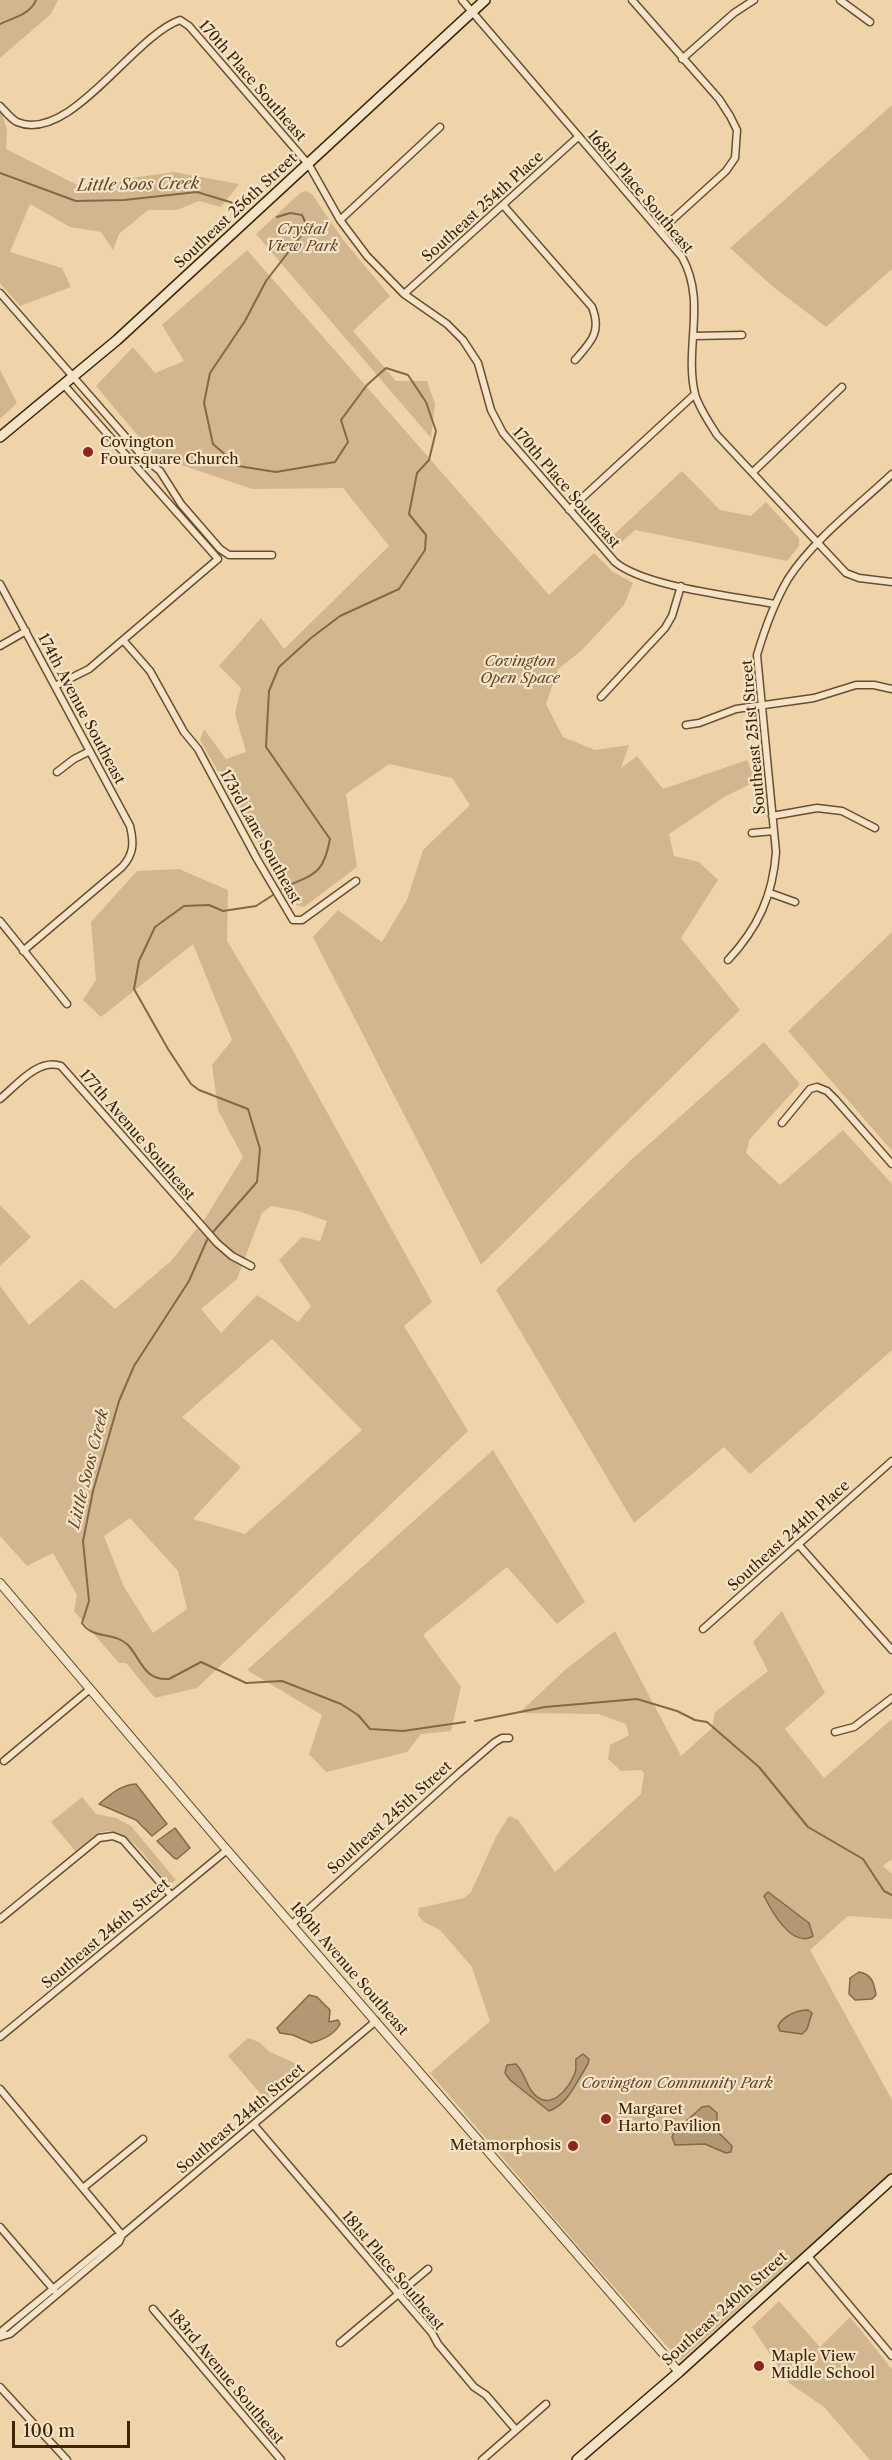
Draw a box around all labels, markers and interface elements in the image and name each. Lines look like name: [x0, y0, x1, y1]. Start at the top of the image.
street label: 170th Place Southeast: [194, 17, 310, 145]
street label: 168th Place Southeast: [583, 127, 697, 257]
street label: Southeast 254th Place: [419, 148, 547, 266]
street label: Southeast 256th Street: [171, 150, 301, 272]
water label: Little Soos Creek: [77, 174, 199, 196]
park label: Crystal View Park: [266, 221, 338, 256]
street label: 170th Place Southeast: [508, 424, 624, 552]
place label: Covington Foursquare Church: [100, 434, 239, 469]
marker: Covington Foursquare Church: [81, 445, 95, 459]
street label: 174th Avenue Southeast: [34, 631, 128, 787]
park label: Covington Open Space: [480, 653, 560, 688]
street label: Southeast 251st Street: [738, 659, 770, 815]
street label: 173rd Lane Southeast: [216, 767, 304, 907]
street label: 177th Avenue Southeast: [75, 1066, 199, 1204]
water label: Little Soos Creek: [65, 1407, 113, 1531]
street label: Southeast 244th Place: [725, 1477, 853, 1595]
street label: Southeast 245th Street: [324, 1758, 456, 1878]
street label: Southeast 246th Street: [38, 1875, 174, 1993]
street label: 180th Avenue Southeast: [286, 1899, 412, 2039]
street label: Southeast 244th Street: [173, 2060, 309, 2178]
park label: Covington Community Park: [581, 2075, 773, 2093]
place label: Margaret Harto Pavilion: [618, 2101, 721, 2136]
marker: Margaret Harto Pavilion: [599, 2112, 613, 2126]
place label: Metamorphosis: [450, 2137, 561, 2155]
marker: Metamorphosis: [566, 2139, 580, 2153]
street label: 181st Place Southeast: [338, 2208, 448, 2334]
street label: Southeast 240th Street: [659, 2248, 791, 2370]
street label: 183rd Avenue Southeast: [164, 2306, 288, 2448]
place label: Maple View Middle School: [771, 2348, 875, 2383]
marker: Maple View Middle School: [752, 2359, 766, 2373]
scale bar: [15, 2409, 134, 2447]
text: 100 m: [23, 2420, 75, 2442]

